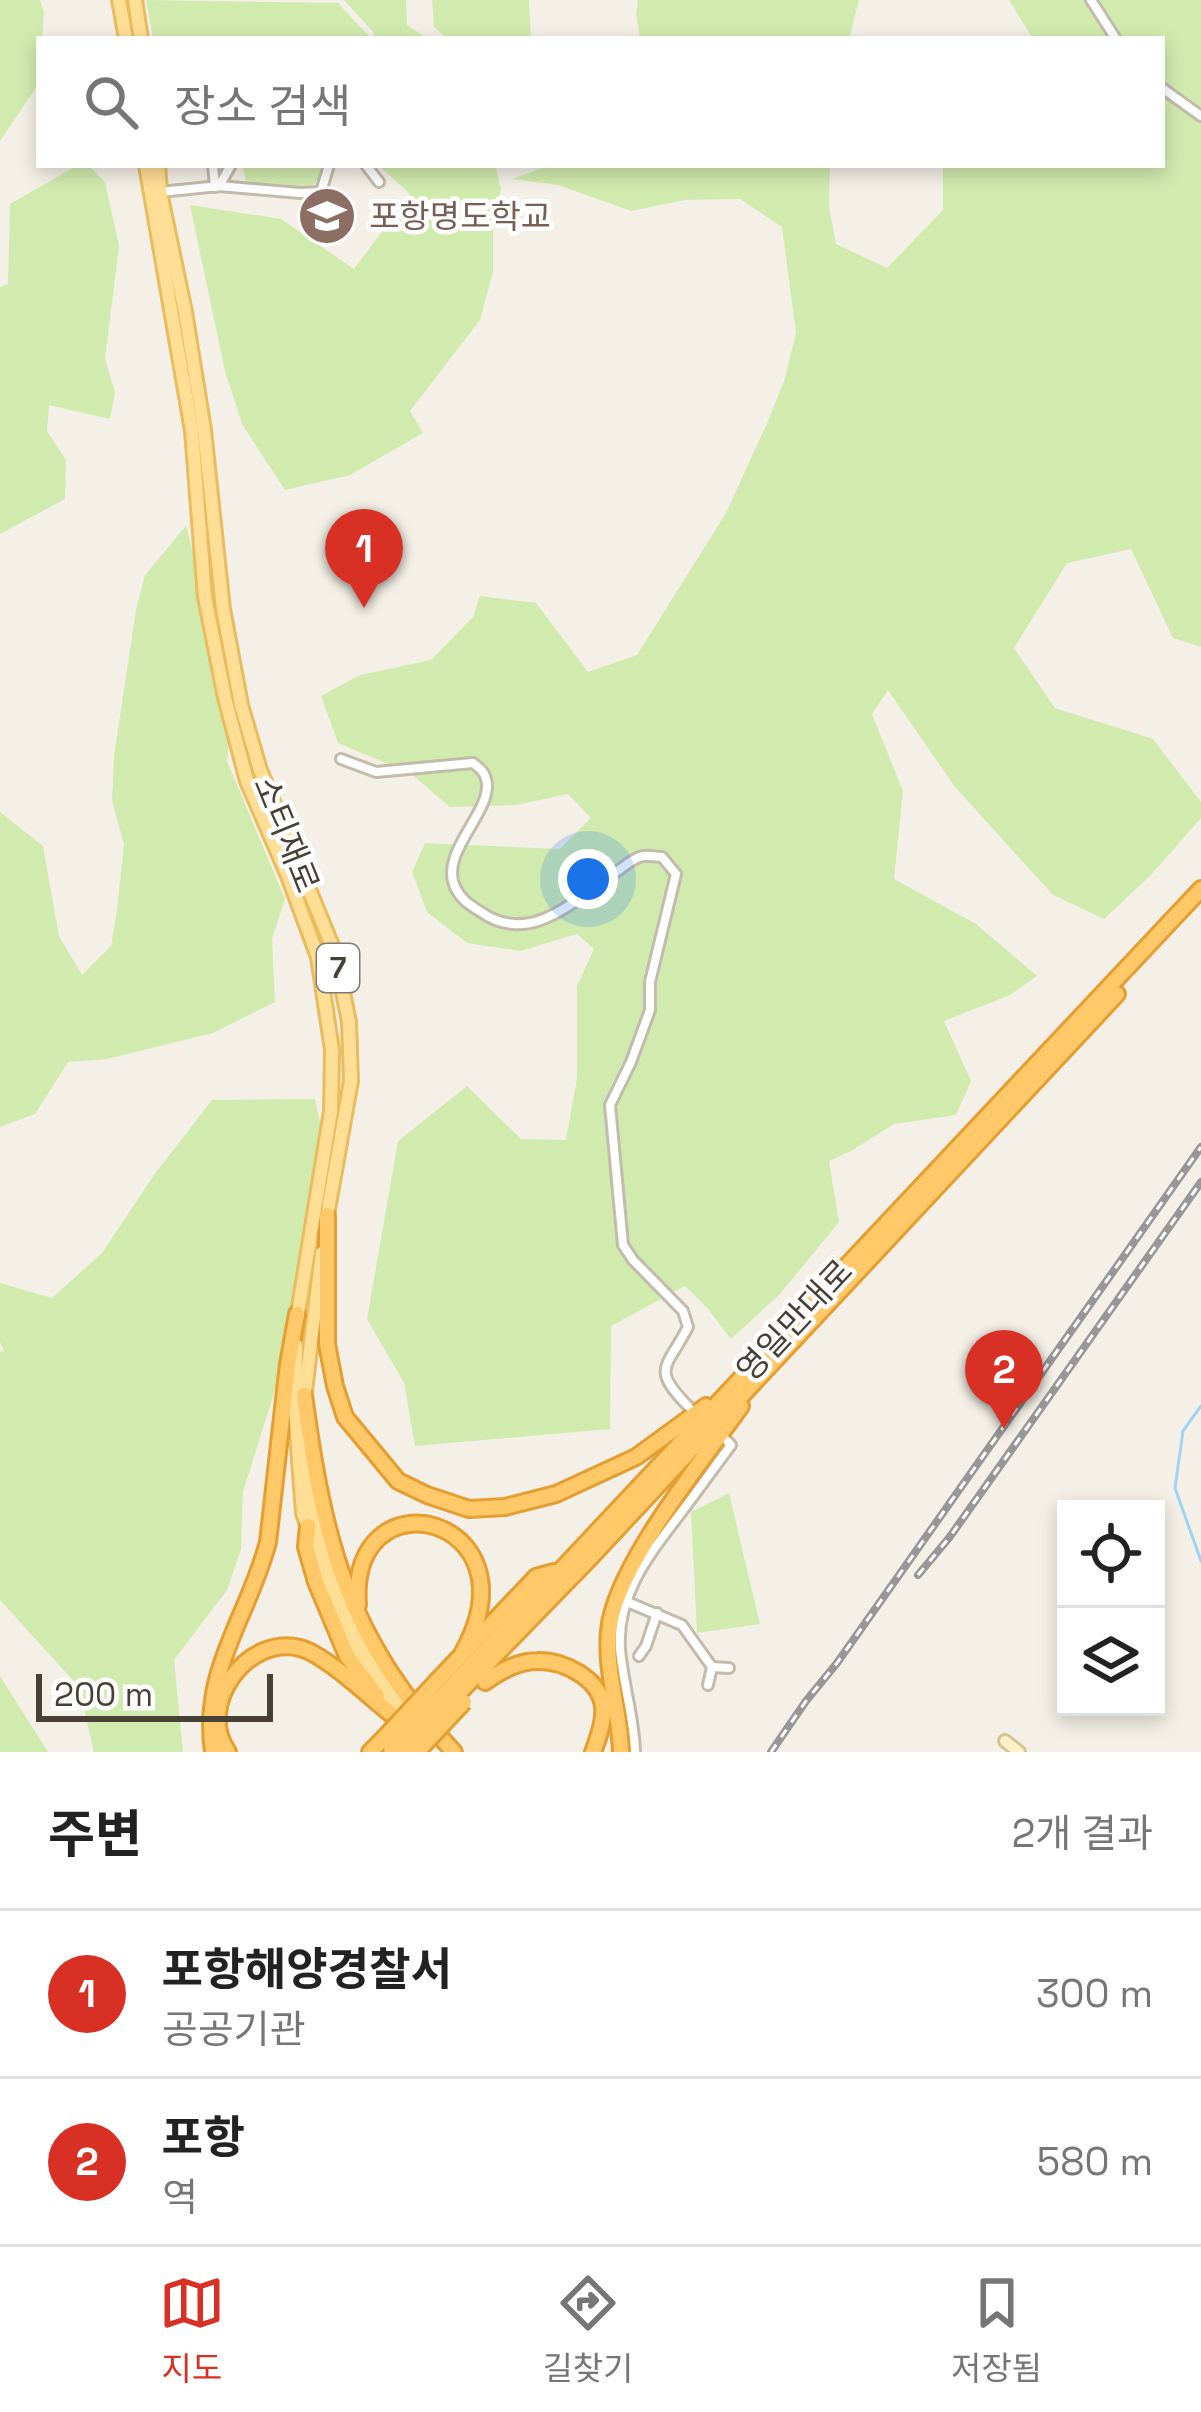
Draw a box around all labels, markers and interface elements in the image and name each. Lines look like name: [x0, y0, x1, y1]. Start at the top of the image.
search box: [36, 36, 1165, 168]
icon: search: [78, 69, 144, 135]
text: 장소 검색: [174, 78, 351, 135]
school or university icon: 포항명도학교: [296, 185, 358, 247]
place label: 포항명도학교: [369, 196, 551, 238]
pin: 1: [325, 509, 403, 608]
street label: 소티재로: [244, 770, 328, 899]
your location: [558, 849, 618, 909]
road number: 7: [317, 944, 359, 992]
street label: 영일만대로: [728, 1251, 862, 1391]
pin: 2: [965, 1330, 1043, 1429]
map controls: [1057, 1500, 1165, 1716]
button: locate: [1057, 1500, 1165, 1608]
button: layers: [1057, 1608, 1165, 1716]
scale bar: [36, 1668, 273, 1721]
text: 200 m: [54, 1674, 153, 1716]
text: 주변: [48, 1802, 142, 1867]
text: 2개 결과: [1012, 1809, 1153, 1858]
text: 포항해양경찰서: [162, 1941, 452, 1998]
text: 1: [78, 1969, 96, 2018]
text: 300 m: [1036, 1969, 1153, 2018]
text: 공공기관: [162, 2005, 306, 2054]
text: 포항: [162, 2109, 245, 2166]
text: 2: [75, 2137, 99, 2186]
text: 580 m: [1037, 2137, 1153, 2186]
text: 역: [162, 2173, 198, 2222]
tab: 지도: [159, 2270, 225, 2390]
tab: 길찾기: [542, 2270, 633, 2390]
tab: 저장됨: [951, 2270, 1042, 2390]

